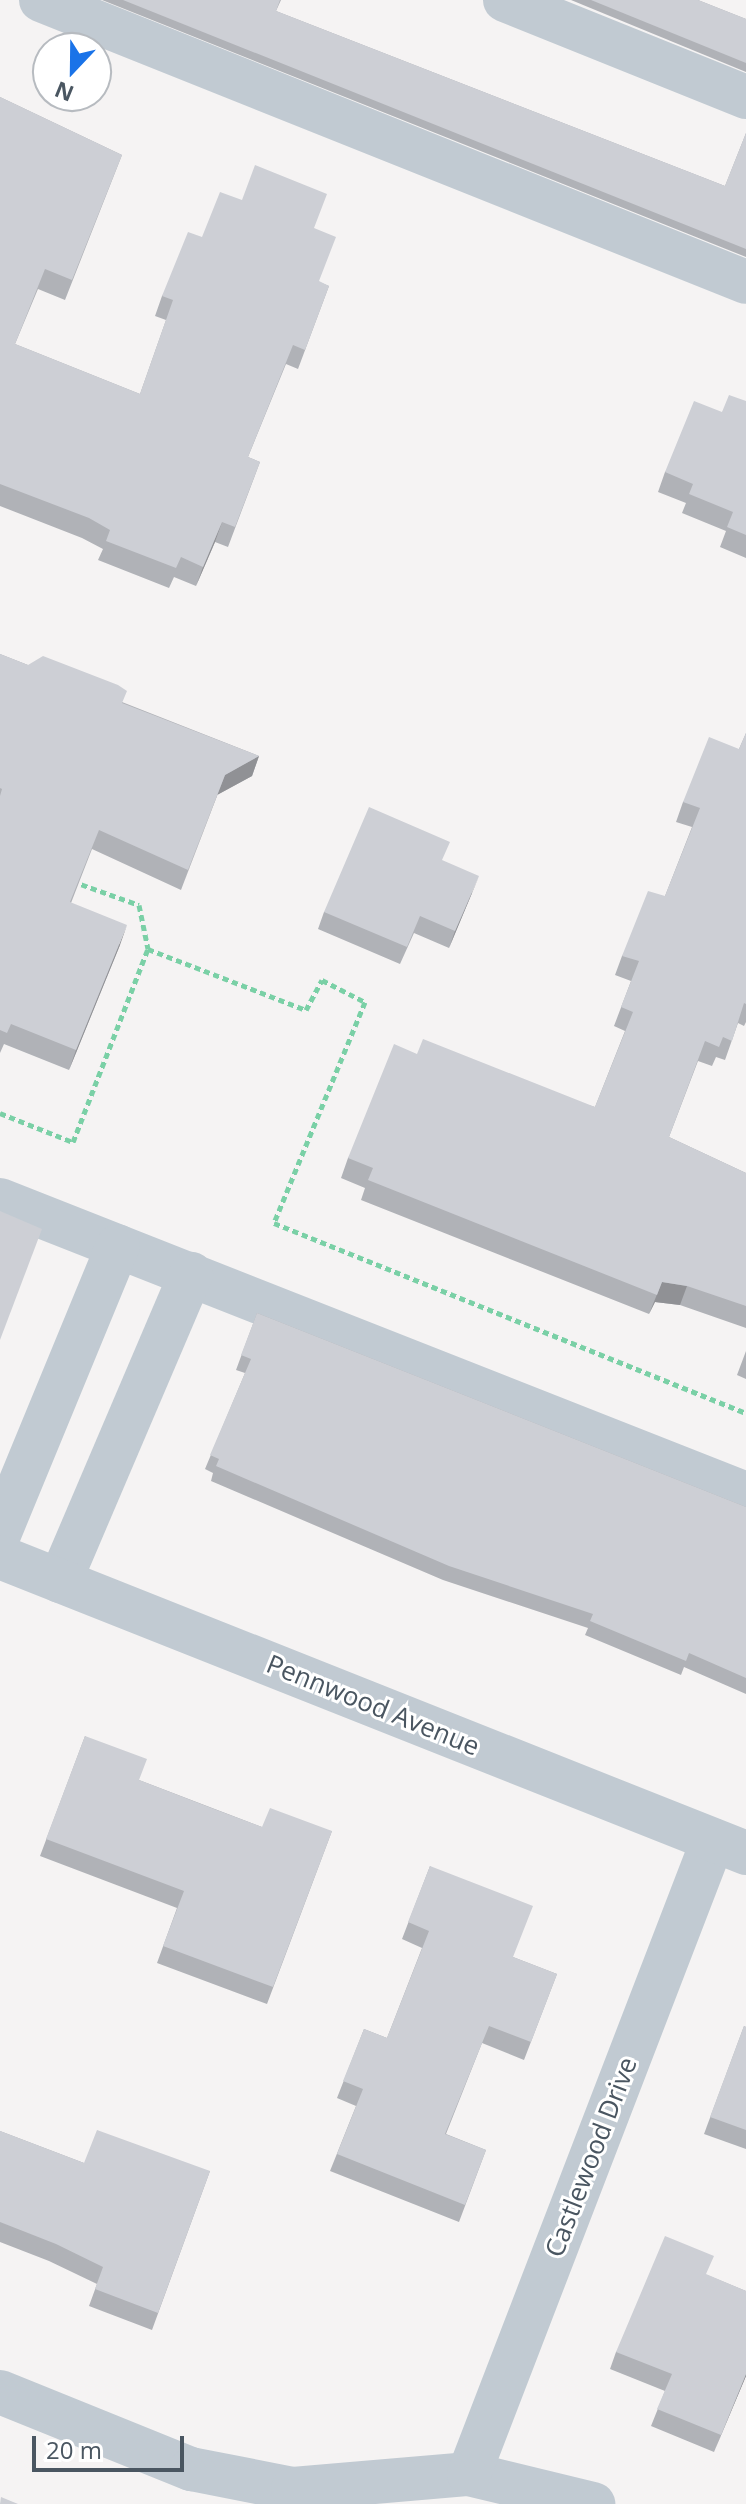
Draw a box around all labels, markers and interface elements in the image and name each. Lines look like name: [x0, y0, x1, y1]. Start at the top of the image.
north arrow: [32, 32, 112, 112]
text: N: [50, 75, 78, 110]
street label: Pennwood Avenue: [262, 1648, 484, 1762]
street label: Castlewood Drive: [539, 2053, 643, 2261]
scale bar: [36, 2420, 188, 2470]
text: 20 m: [46, 2433, 102, 2466]

